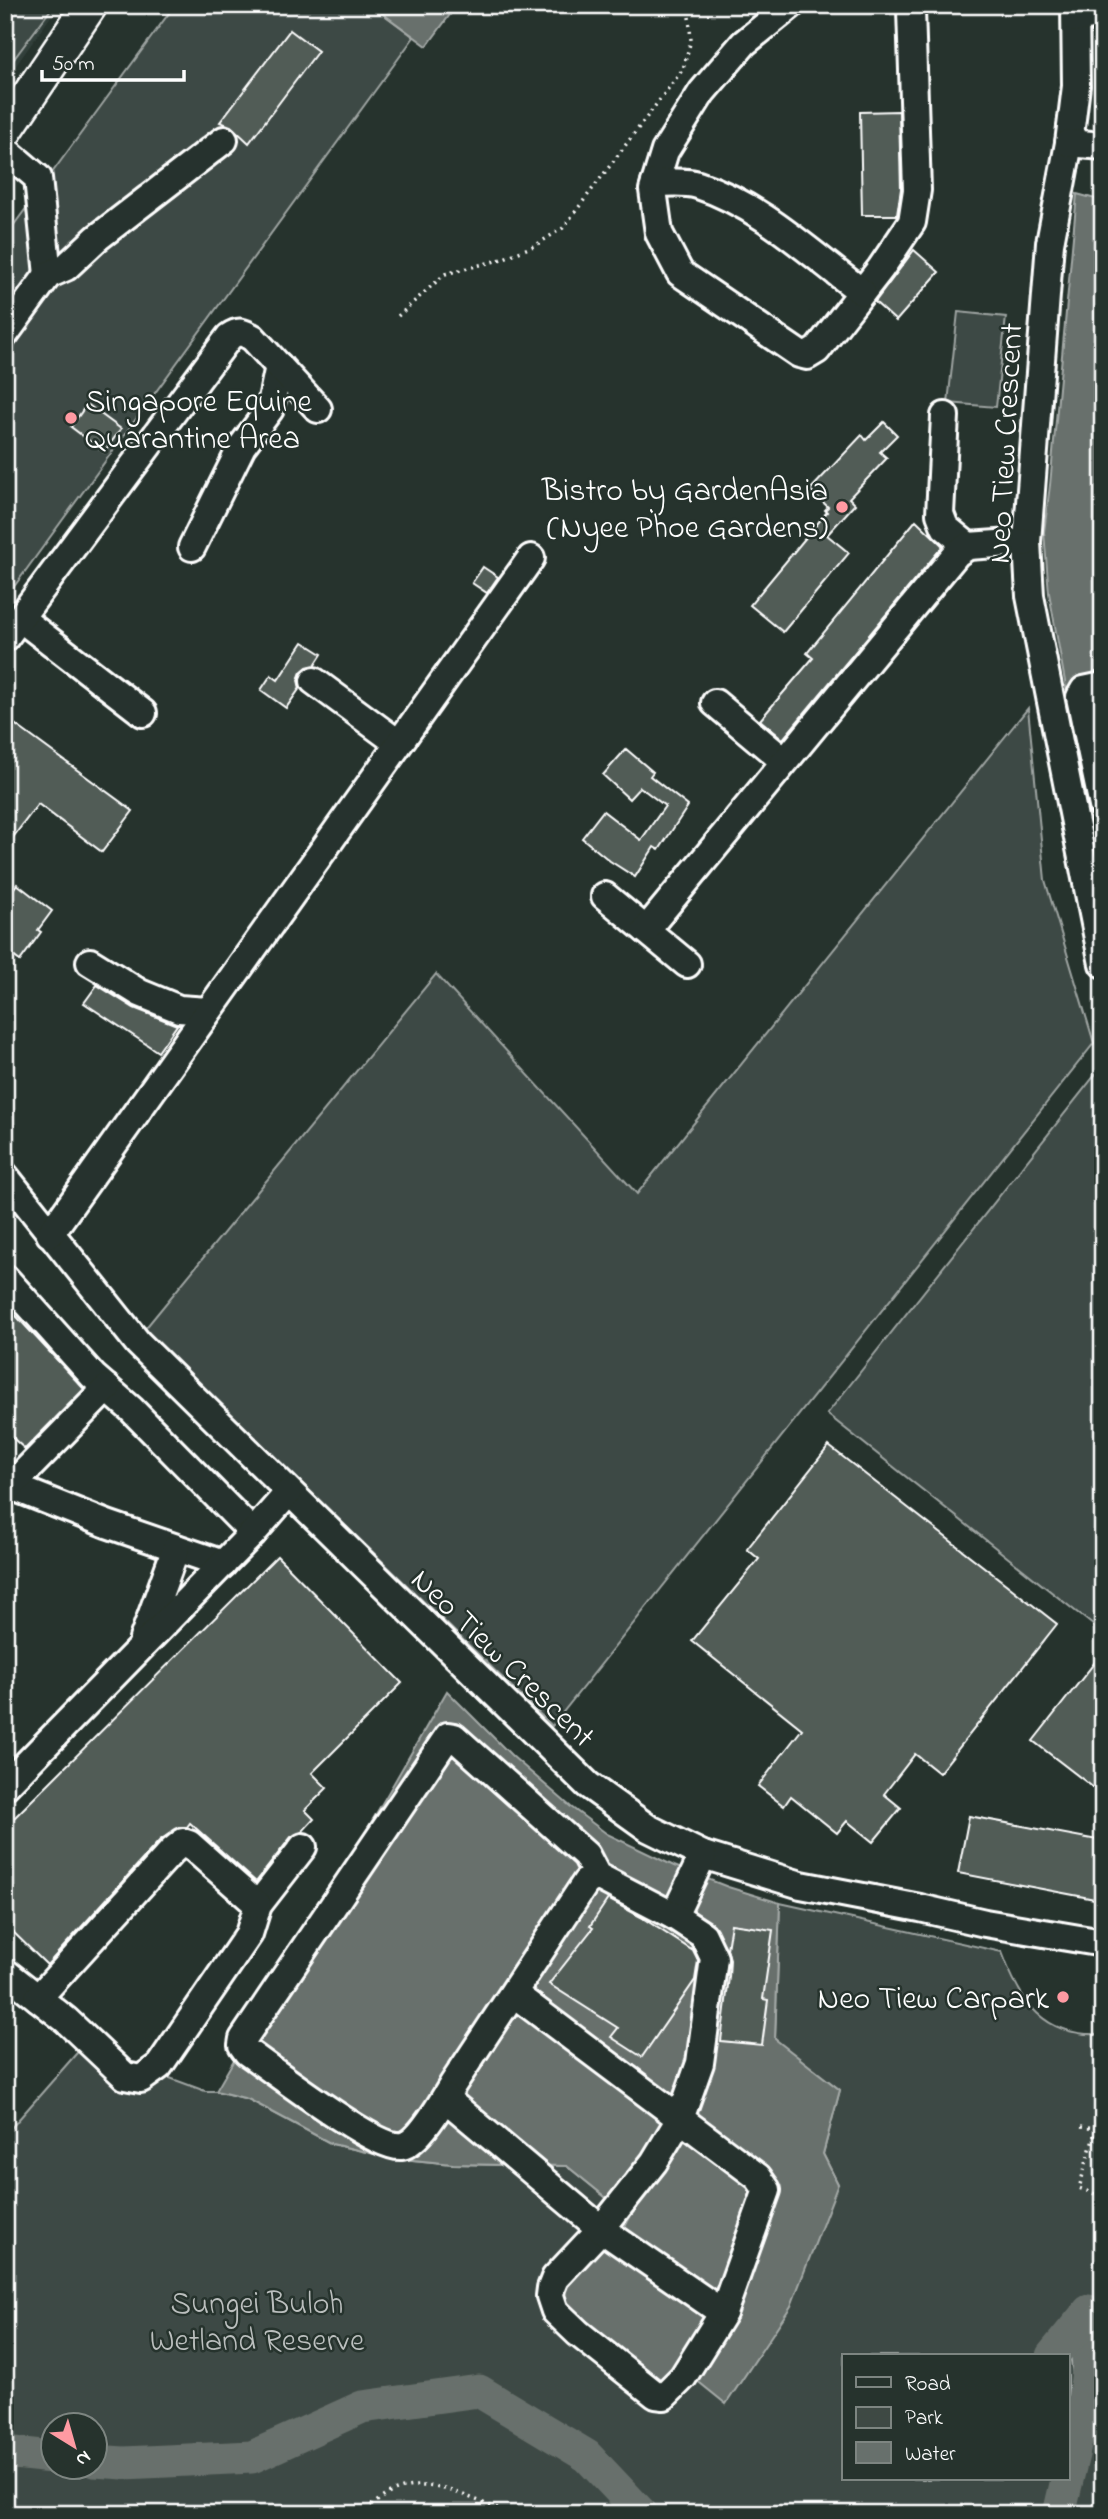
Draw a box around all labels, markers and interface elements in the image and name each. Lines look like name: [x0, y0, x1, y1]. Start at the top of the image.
scale bar: [42, 38, 184, 82]
text: 50 m: [52, 50, 95, 80]
street label: Neo Tiew Crescent: [978, 321, 1037, 565]
place label: Singapore Equine Quarantine Area: [85, 380, 313, 464]
marker: Singapore Equine Quarantine Area: [63, 410, 79, 426]
place label: Bistro by GardenAsia (Nyee Phoe Gardens): [541, 469, 828, 553]
marker: Bistro by GardenAsia (Nyee Phoe Gardens): [834, 499, 850, 515]
street label: Neo Tiew Crescent: [398, 1559, 605, 1760]
place label: Neo Tiew Carpark: [818, 1977, 1050, 2024]
marker: Neo Tiew Carpark: [1055, 1989, 1071, 2005]
park label: Sungei Buloh Wetland Reserve: [150, 2282, 365, 2366]
legend: [842, 2354, 1070, 2480]
text: Road: [905, 2370, 951, 2400]
text: Park: [905, 2404, 944, 2434]
north arrow: [38, 2410, 108, 2480]
text: Water: [905, 2440, 956, 2470]
text: N: [69, 2443, 96, 2472]

